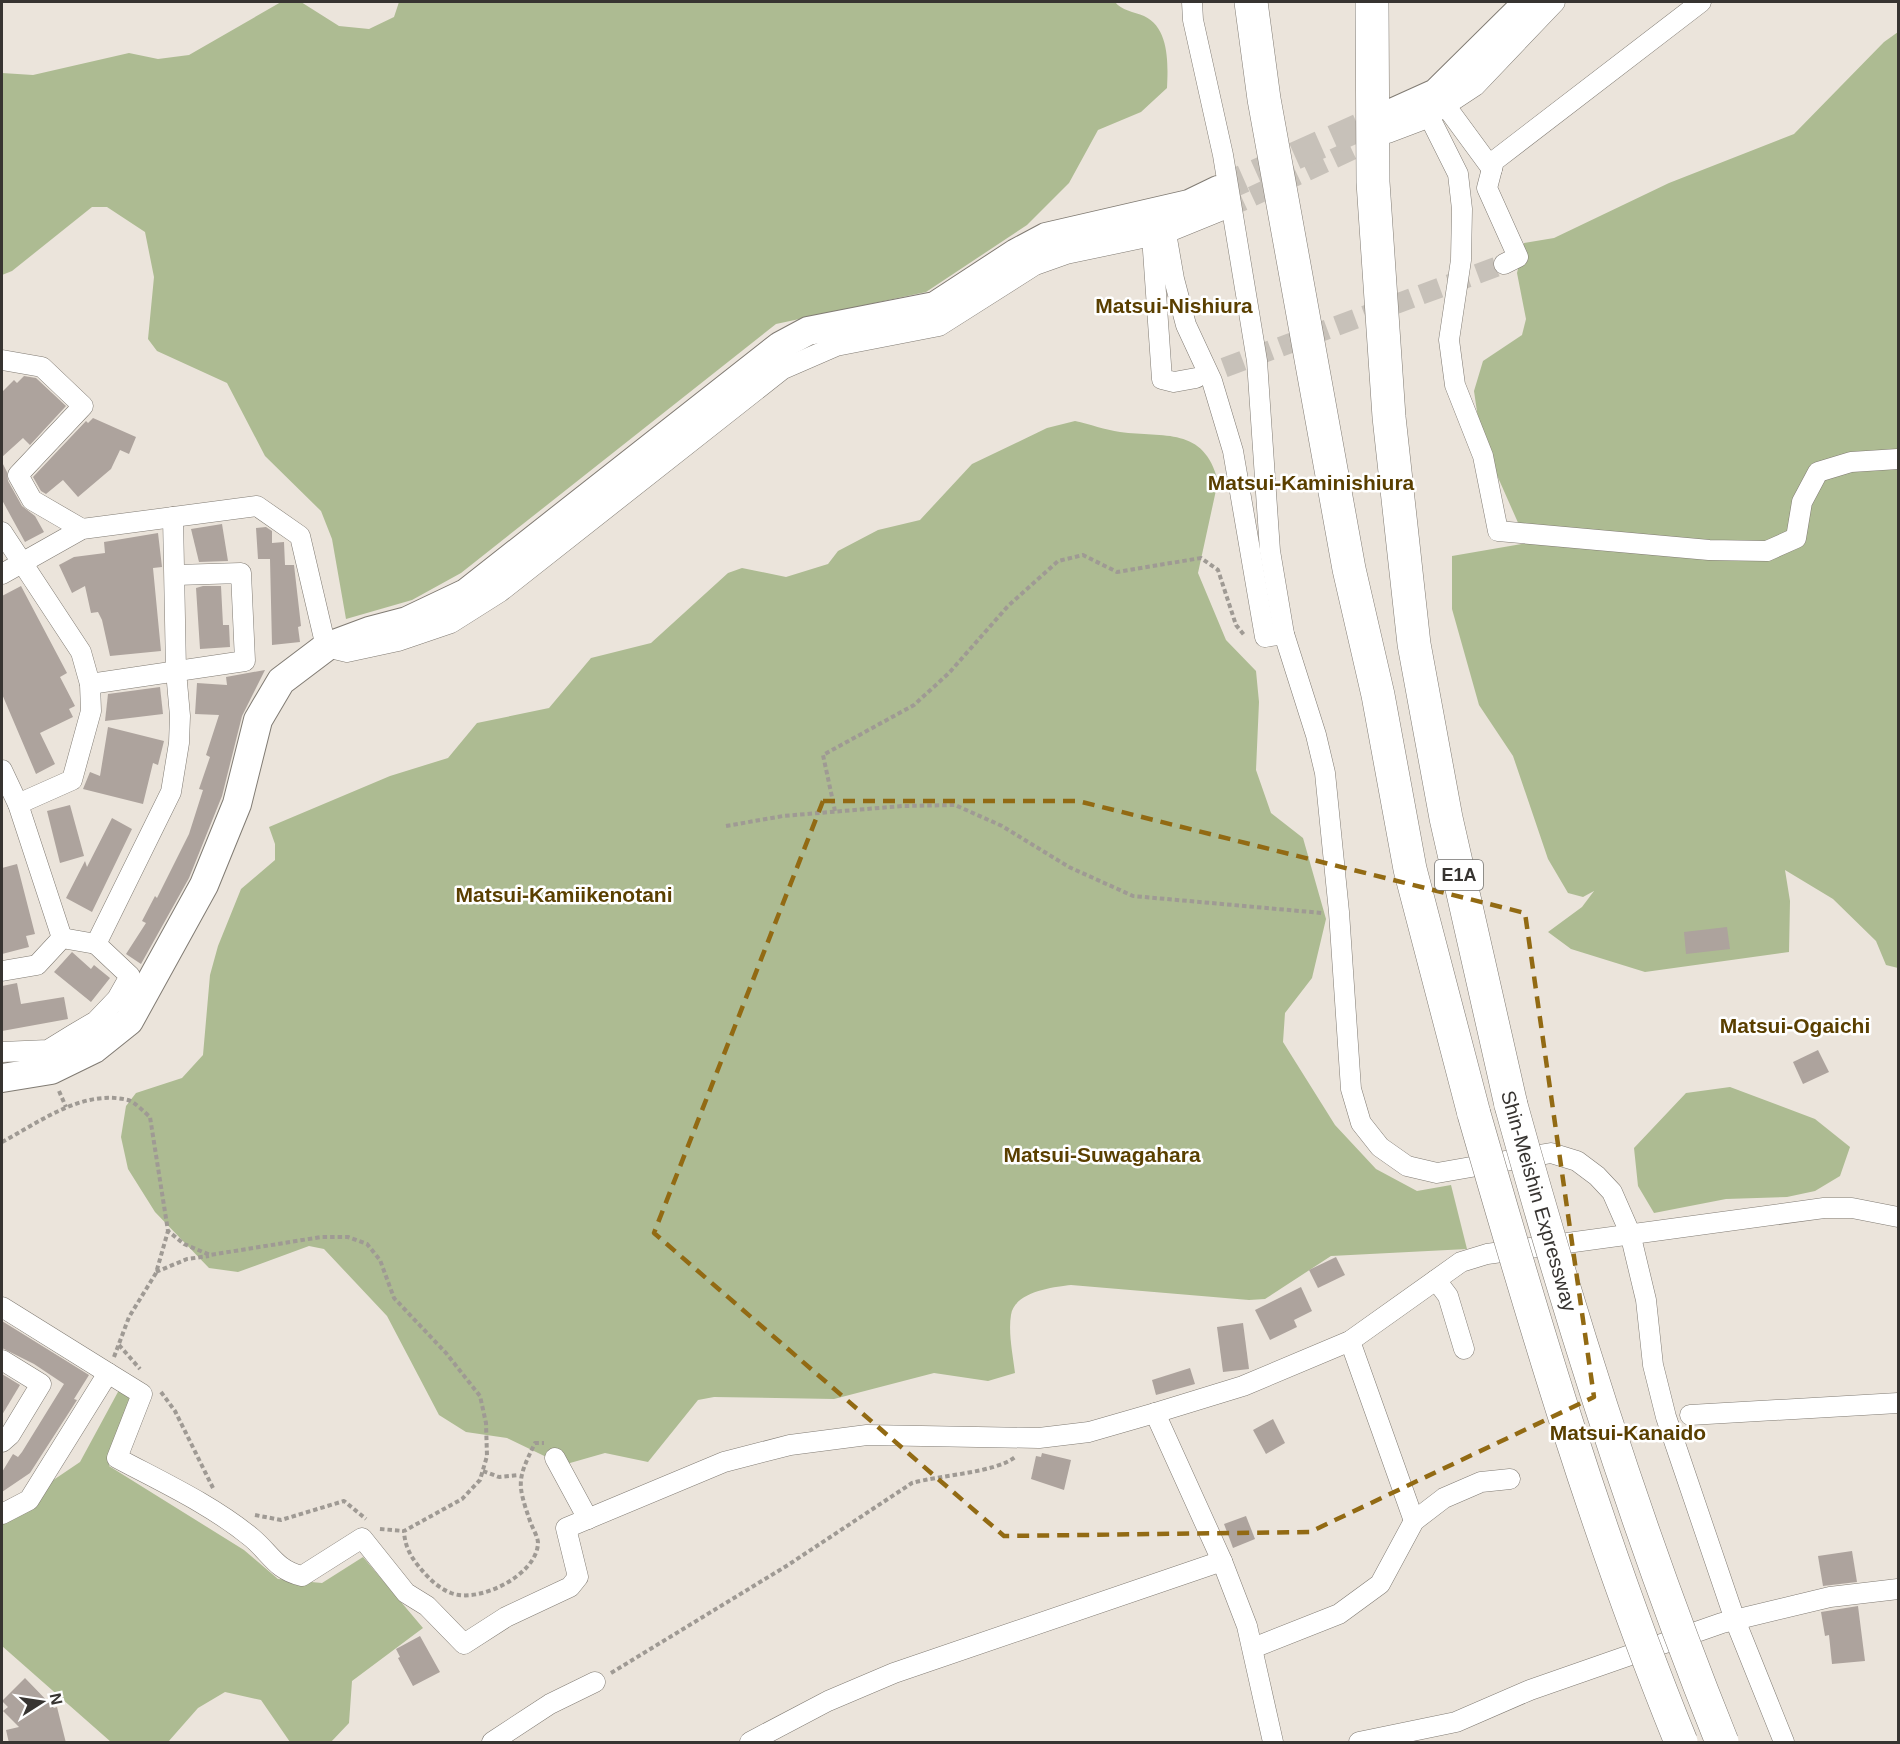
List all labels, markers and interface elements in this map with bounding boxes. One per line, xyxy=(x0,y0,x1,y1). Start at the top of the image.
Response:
district label: Matsui-Nishiura xyxy=(1095,294,1253,317)
district label: Matsui-Kaminishiura xyxy=(1208,471,1415,494)
road number: E1A xyxy=(1435,860,1483,890)
district label: Matsui-Kamiikenotani xyxy=(455,883,673,906)
district label: Matsui-Ogaichi xyxy=(1720,1014,1870,1037)
street label: Shin-Meishin Expressway xyxy=(1497,1088,1581,1314)
district label: Matsui-Suwagahara xyxy=(1003,1143,1201,1166)
district label: Matsui-Kanaido xyxy=(1550,1421,1706,1444)
north arrow xyxy=(12,1672,72,1732)
text: N xyxy=(47,1692,66,1706)

